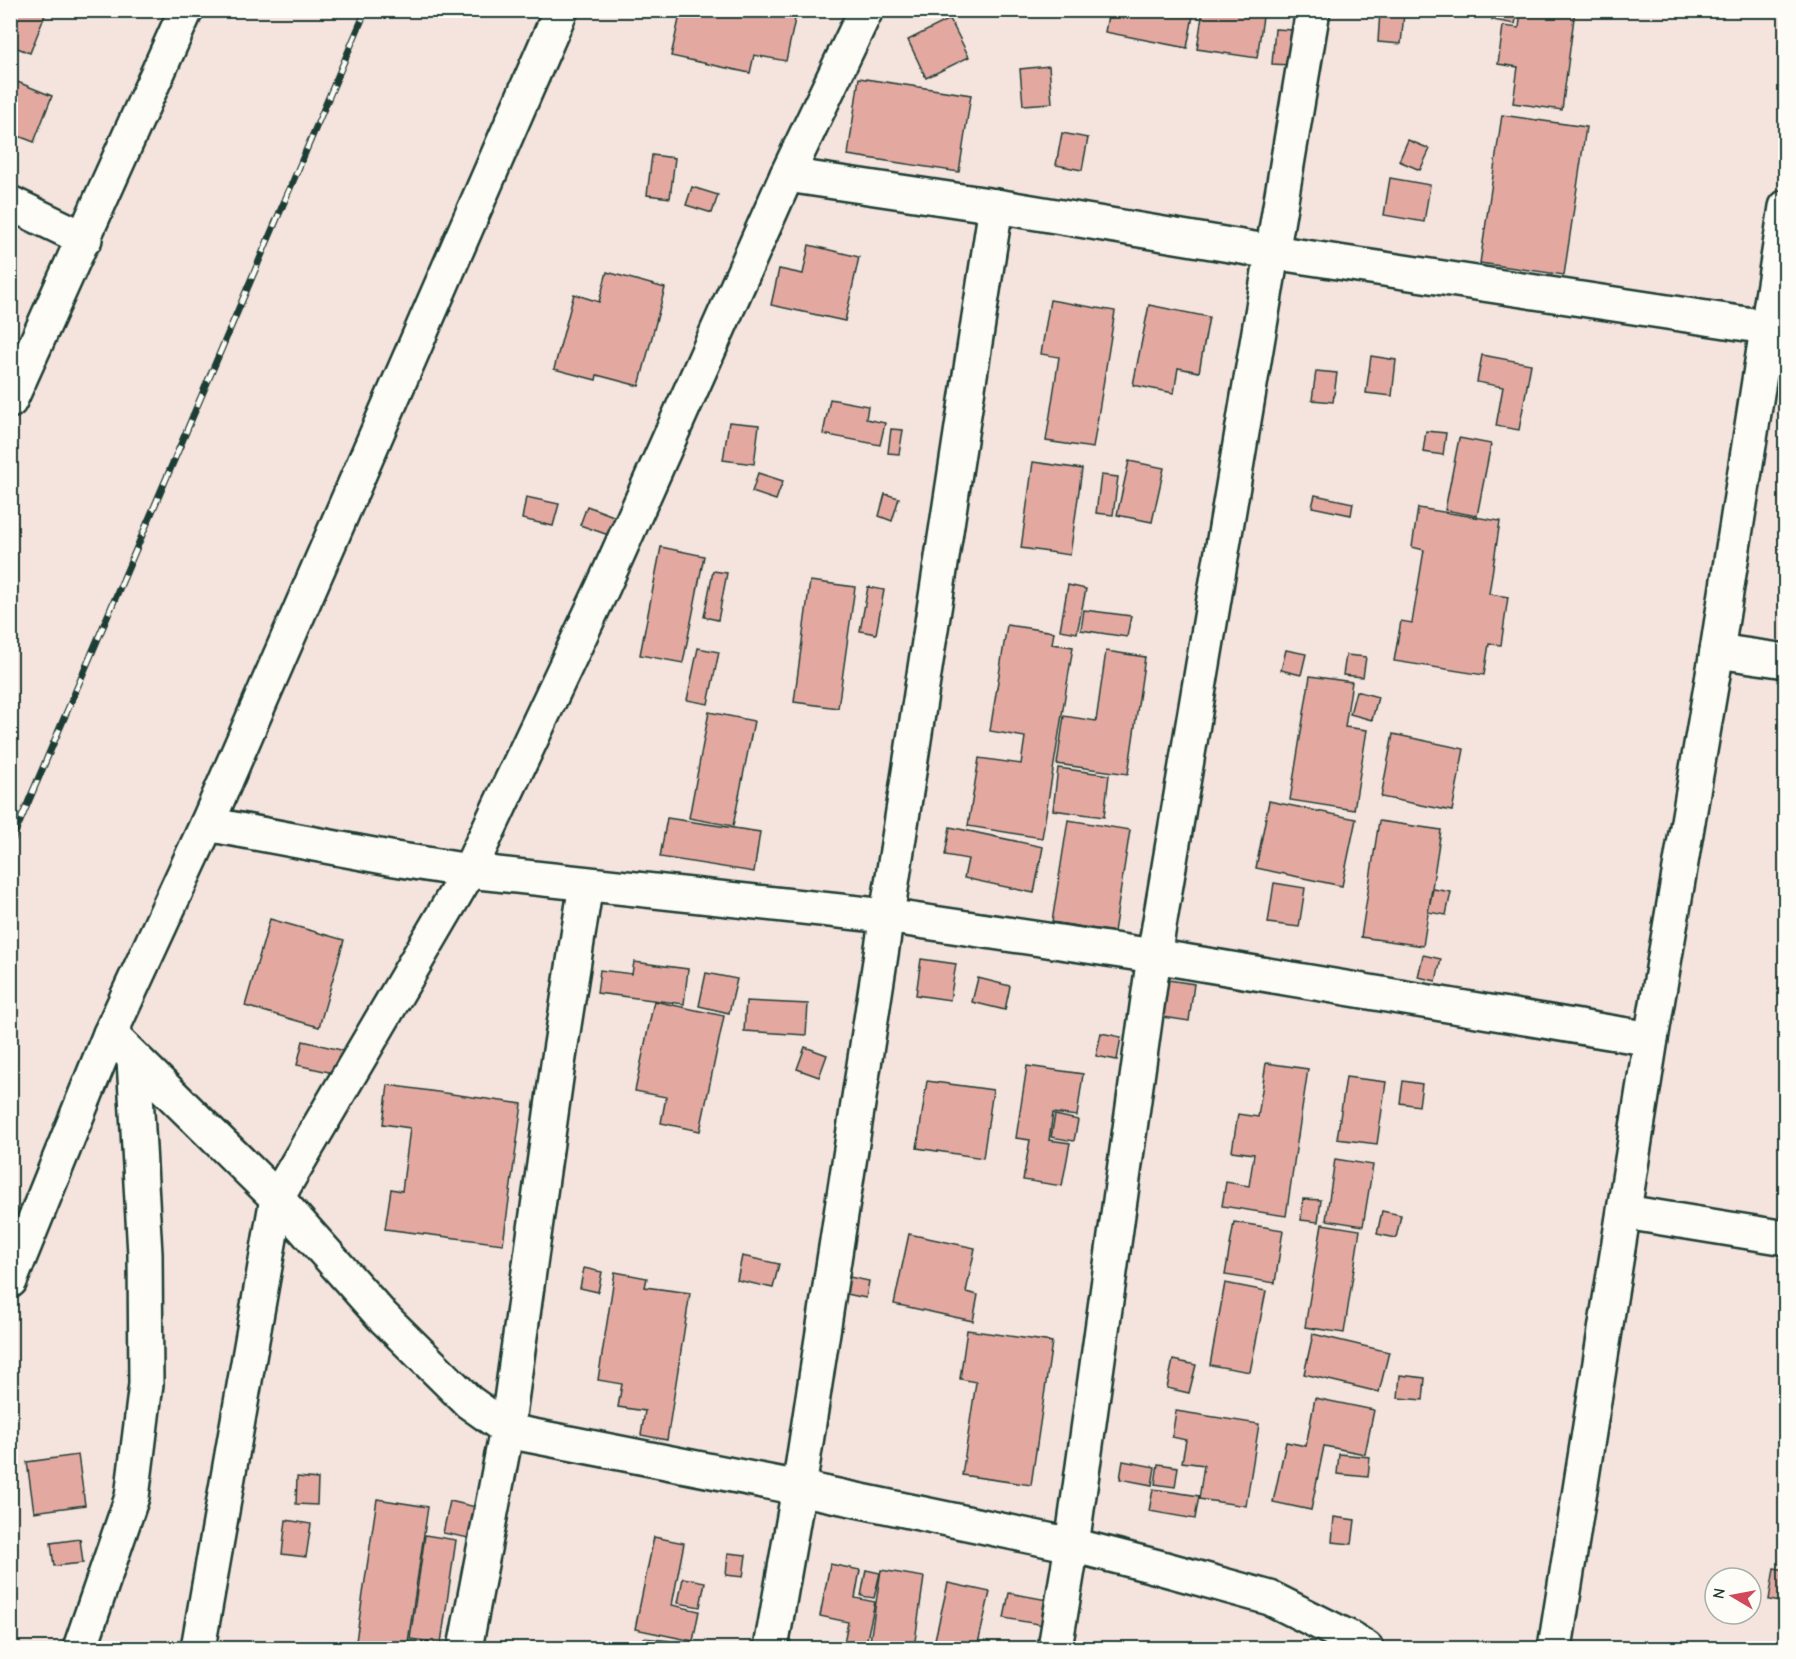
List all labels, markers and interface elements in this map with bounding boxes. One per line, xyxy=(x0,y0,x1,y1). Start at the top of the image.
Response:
north arrow xyxy=(1703,1566,1763,1626)
text: N xyxy=(1709,1587,1729,1600)

